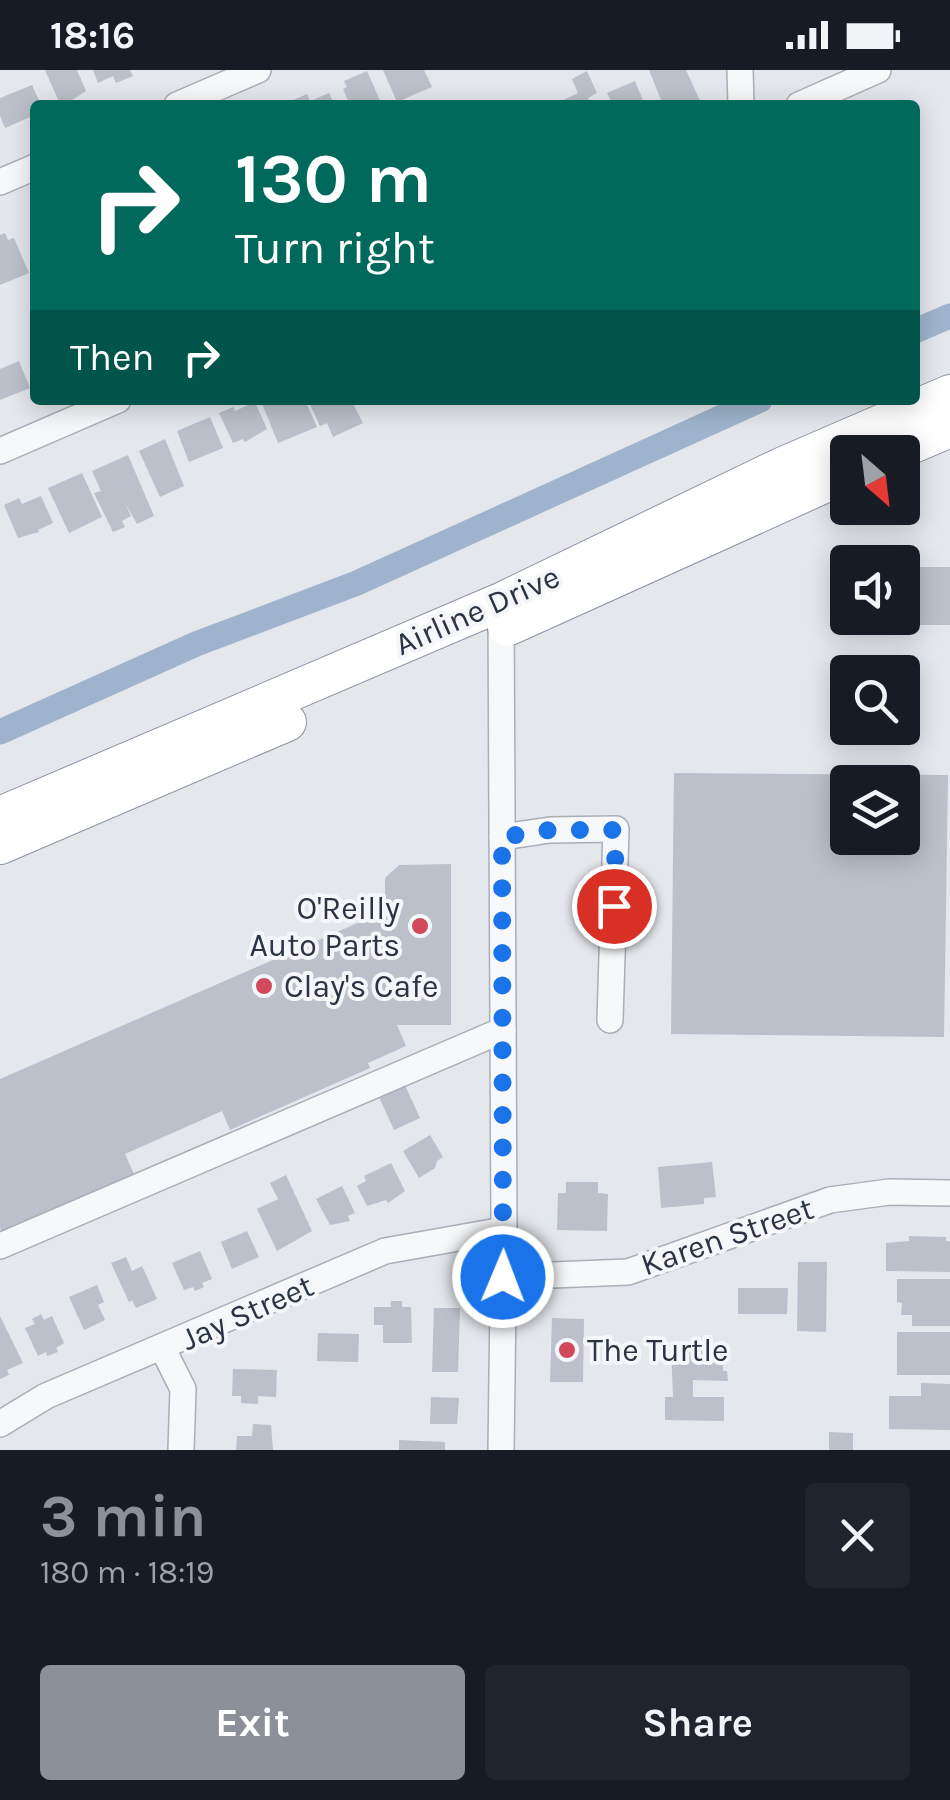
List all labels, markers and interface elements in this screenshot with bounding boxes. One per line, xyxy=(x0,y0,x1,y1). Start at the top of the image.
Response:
text: 18:16 xyxy=(50,13,135,58)
text: 130 m xyxy=(235,138,432,220)
icon: right xyxy=(70,140,200,270)
text: Turn right xyxy=(235,222,435,274)
icon: right xyxy=(174,330,229,385)
text: Then xyxy=(70,335,154,380)
north arrow xyxy=(830,435,920,525)
map controls xyxy=(830,435,920,855)
button: sound xyxy=(830,545,920,635)
street label: Airline Drive xyxy=(389,558,565,663)
button: search xyxy=(830,655,920,745)
button: layers xyxy=(830,765,920,855)
pin xyxy=(572,864,657,949)
icon: arrive xyxy=(587,879,642,934)
place label: O'Reilly Auto Parts xyxy=(249,890,400,964)
marker: O'Reilly Auto Parts xyxy=(409,915,431,937)
place label: Clay's Cafe xyxy=(284,968,438,1005)
marker: Clay's Cafe xyxy=(253,975,275,997)
street label: Karen Street xyxy=(636,1190,818,1283)
position arrow xyxy=(451,1225,555,1329)
street label: Jay Street xyxy=(175,1267,319,1358)
place label: The Turtle xyxy=(587,1332,729,1369)
marker: The Turtle xyxy=(556,1339,578,1361)
text: 3 min xyxy=(40,1481,207,1551)
button: close xyxy=(805,1483,910,1588)
text: 180 m · 18:19 xyxy=(40,1554,214,1591)
button: Exit xyxy=(40,1665,465,1780)
button: Share xyxy=(485,1665,910,1780)

